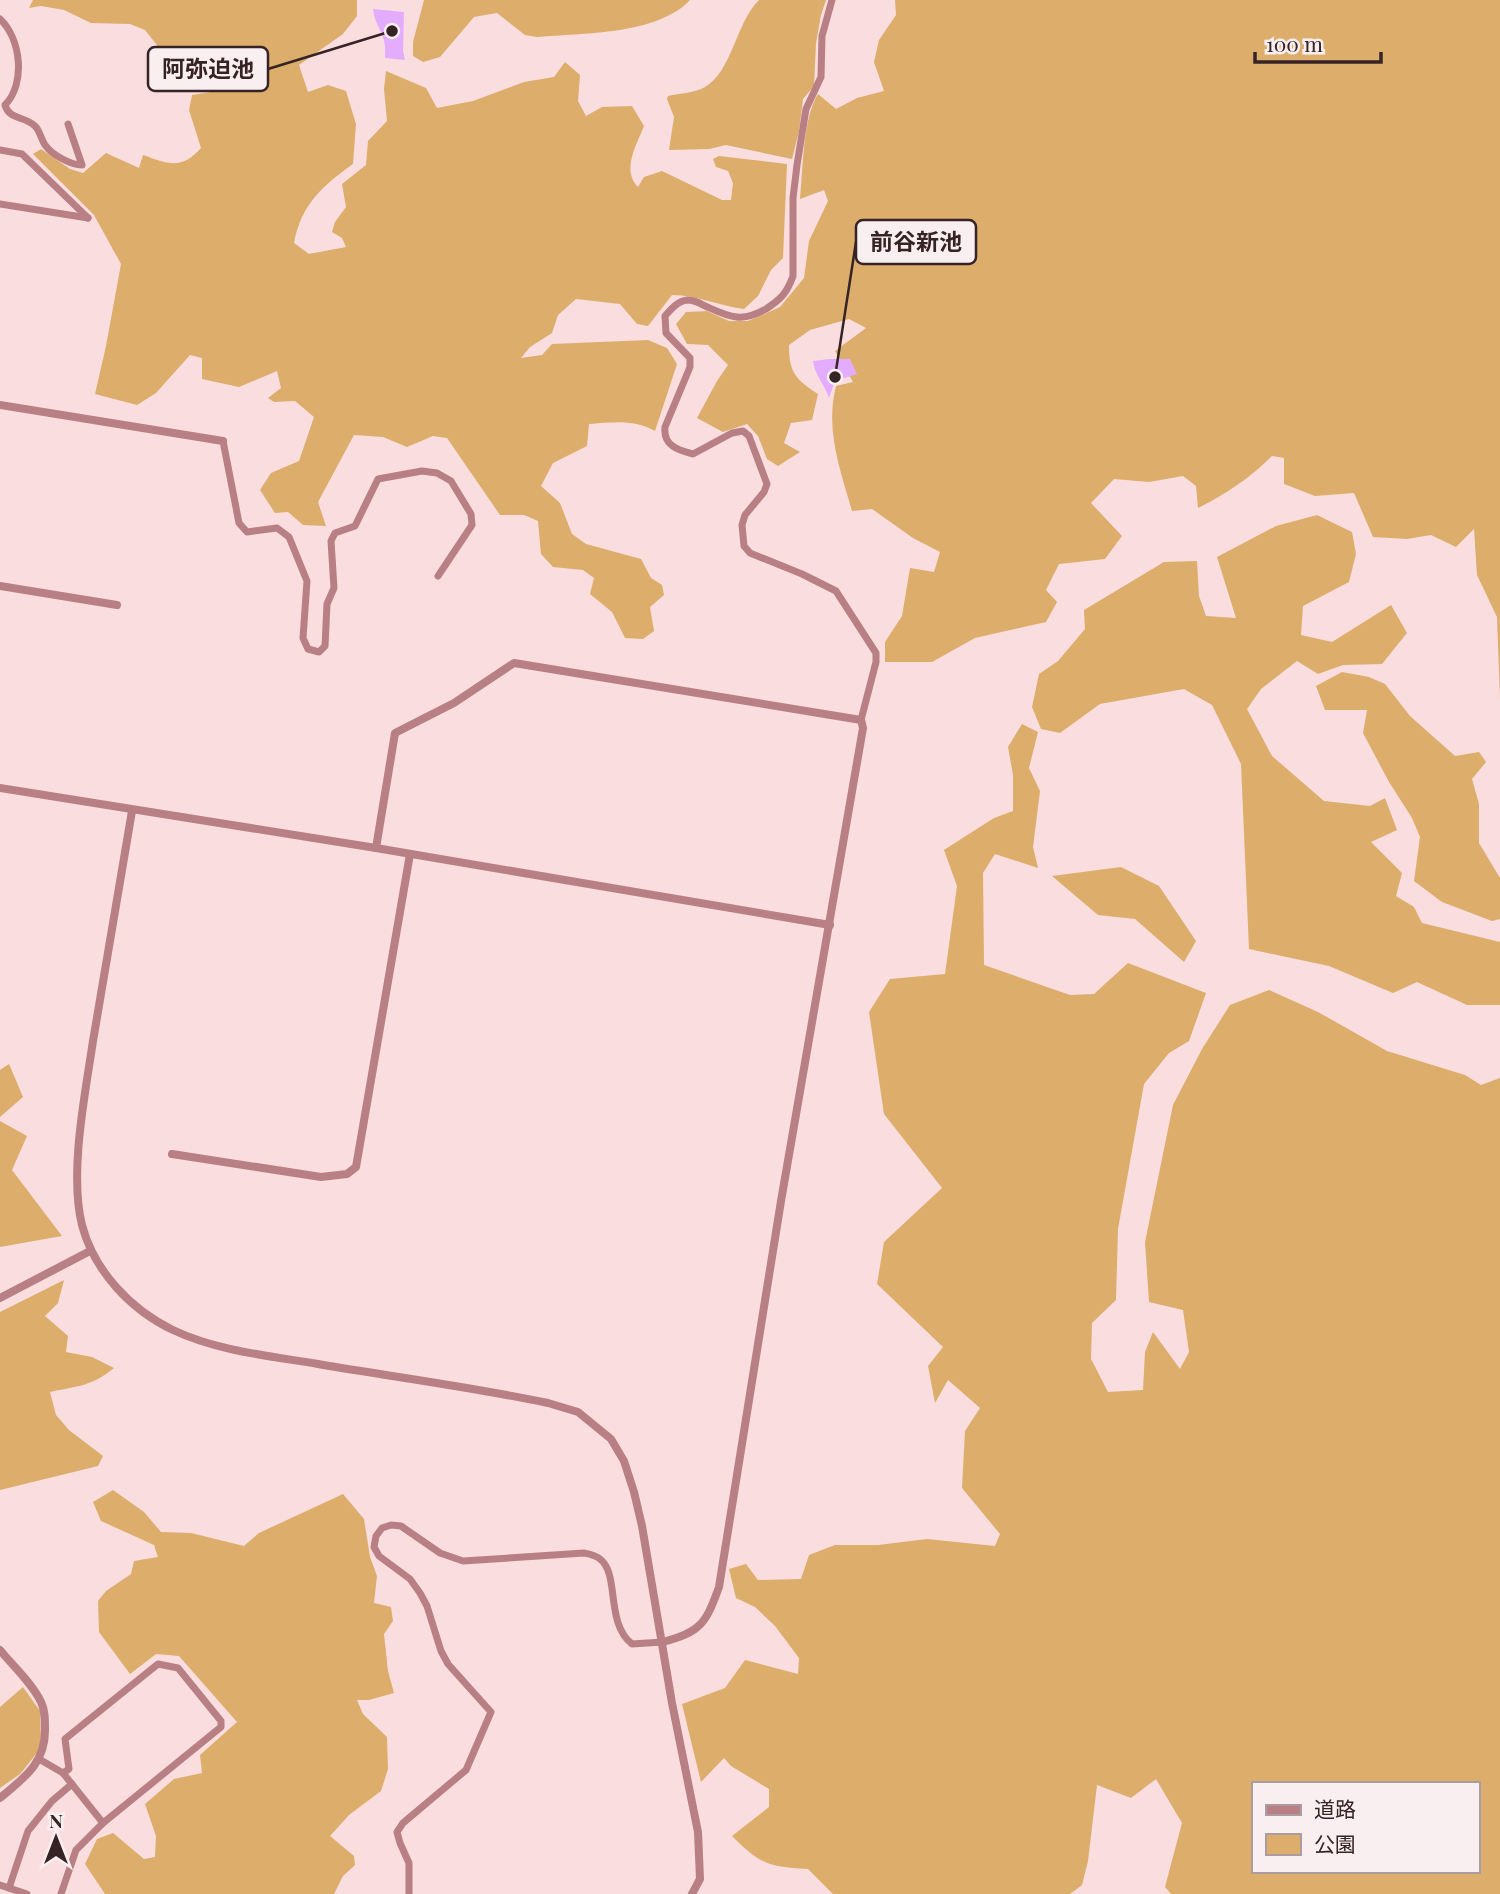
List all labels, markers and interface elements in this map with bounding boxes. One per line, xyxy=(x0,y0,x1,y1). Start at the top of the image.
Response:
scale bar xyxy=(1255,21,1381,65)
text: 100 m xyxy=(1266,29,1323,57)
callout: 阿弥迫池 xyxy=(148,47,268,91)
text: 阿弥迫池 xyxy=(162,52,254,83)
callout: 前谷新池 xyxy=(856,220,976,264)
text: 前谷新池 xyxy=(870,225,962,256)
legend xyxy=(1252,1782,1479,1873)
text: 道路 xyxy=(1314,1794,1356,1822)
north arrow xyxy=(21,1803,91,1873)
text: N xyxy=(49,1807,63,1833)
text: 公園 xyxy=(1314,1829,1356,1857)

